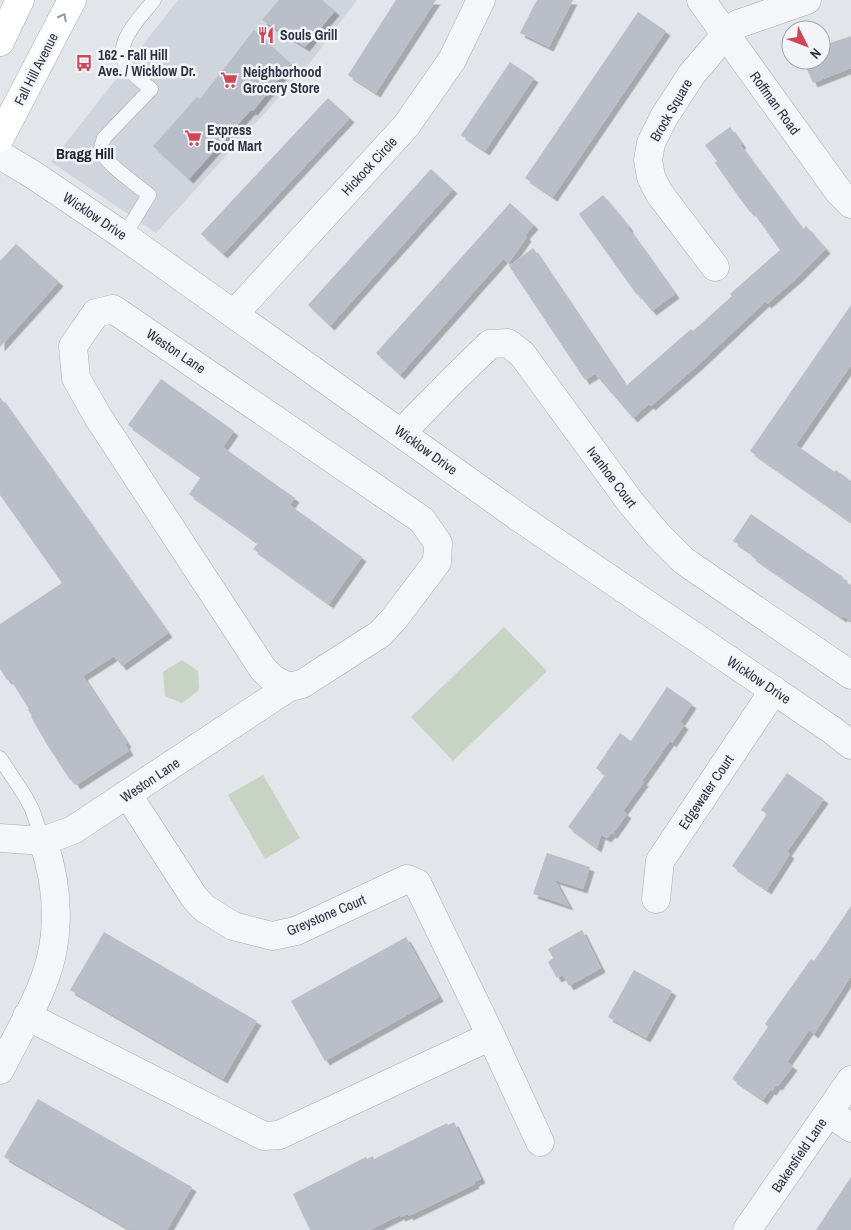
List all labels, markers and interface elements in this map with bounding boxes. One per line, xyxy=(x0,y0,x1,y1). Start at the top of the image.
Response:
one-way arrow xyxy=(57,13,67,22)
north arrow xyxy=(781,20,831,70)
restaurant icon: Souls Grill xyxy=(256,25,276,45)
place label: Souls Grill xyxy=(280,26,337,44)
street label: Fall Hill Avenue xyxy=(10,30,62,108)
text: N xyxy=(806,45,825,63)
place label: 162 - Fall Hill Ave. / Wicklow Dr. xyxy=(98,46,196,80)
bus stop icon: 162 - Fall Hill Ave. / Wicklow Dr. xyxy=(74,53,94,73)
place label: Neighborhood Grocery Store xyxy=(243,63,321,97)
street label: Roffman Road xyxy=(746,68,804,138)
supermarket icon: Neighborhood Grocery Store xyxy=(219,70,239,90)
street label: Brock Square xyxy=(646,75,696,145)
place label: Express Food Mart xyxy=(207,121,262,155)
supermarket icon: Express Food Mart xyxy=(183,128,203,148)
street label: Hickock Circle xyxy=(337,133,401,199)
district label: Bragg Hill xyxy=(56,143,114,164)
street label: Wicklow Drive xyxy=(60,188,130,244)
street label: Weston Lane xyxy=(143,325,209,377)
street label: Wicklow Drive xyxy=(391,421,461,479)
street label: Ivanhoe Court xyxy=(583,443,641,511)
street label: Wicklow Drive xyxy=(724,652,794,708)
street label: Edgewater Court xyxy=(674,751,738,833)
street label: Weston Lane xyxy=(117,754,183,806)
street label: Greystone Court xyxy=(284,890,368,940)
street label: Bakersfield Lane xyxy=(767,1114,831,1196)

